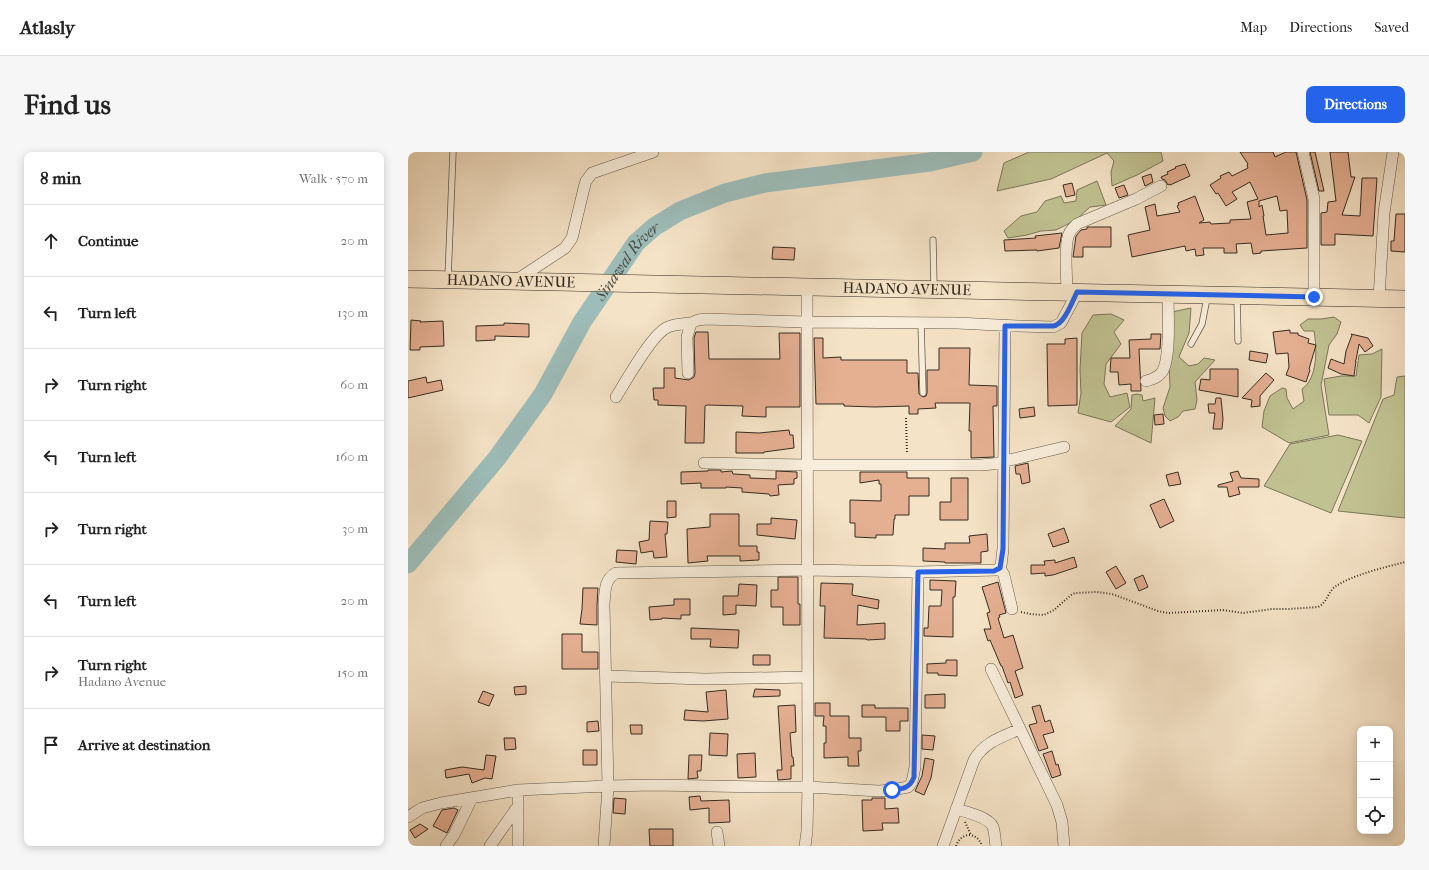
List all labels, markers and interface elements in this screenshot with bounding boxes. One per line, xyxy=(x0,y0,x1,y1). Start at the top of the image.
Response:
text: Atlasly xyxy=(20,17,75,39)
text: Map xyxy=(1240,19,1267,36)
text: Directions xyxy=(1289,19,1352,36)
text: Saved xyxy=(1374,19,1409,36)
button: Directions xyxy=(1306,86,1405,123)
text: Find us xyxy=(24,88,111,121)
text: 8 min xyxy=(40,168,81,188)
text: Walk · 570 m xyxy=(299,171,368,186)
water label: Sinawal River xyxy=(590,216,664,305)
icon: ahead xyxy=(40,230,62,252)
text: Continue xyxy=(78,232,138,250)
text: 20 m xyxy=(341,233,368,248)
street label: HADANO AVENUE xyxy=(446,271,576,291)
street label: HADANO AVENUE xyxy=(842,279,971,299)
route end xyxy=(1305,288,1323,306)
icon: left xyxy=(40,302,62,324)
text: Turn left xyxy=(78,304,136,322)
text: 130 m xyxy=(337,305,368,320)
icon: right xyxy=(40,374,62,396)
text: Turn right xyxy=(78,376,147,394)
text: 60 m xyxy=(340,377,368,392)
icon: left xyxy=(40,446,62,468)
text: Turn left xyxy=(78,448,136,466)
text: 160 m xyxy=(336,449,368,464)
icon: right xyxy=(40,518,62,540)
text: Turn right xyxy=(78,520,147,538)
text: 30 m xyxy=(342,521,368,536)
icon: left xyxy=(40,590,62,612)
text: Turn left xyxy=(78,592,136,610)
text: 20 m xyxy=(341,593,368,608)
text: Turn right xyxy=(78,656,147,674)
icon: right xyxy=(40,662,62,684)
text: 150 m xyxy=(337,665,368,680)
text: Hadano Avenue xyxy=(78,674,166,689)
map controls xyxy=(1357,726,1393,834)
button: + xyxy=(1357,726,1393,762)
icon: arrive xyxy=(40,734,62,756)
text: Arrive at destination xyxy=(78,736,210,754)
button: − xyxy=(1357,762,1393,798)
route start xyxy=(883,781,901,799)
button: locate xyxy=(1357,798,1393,834)

